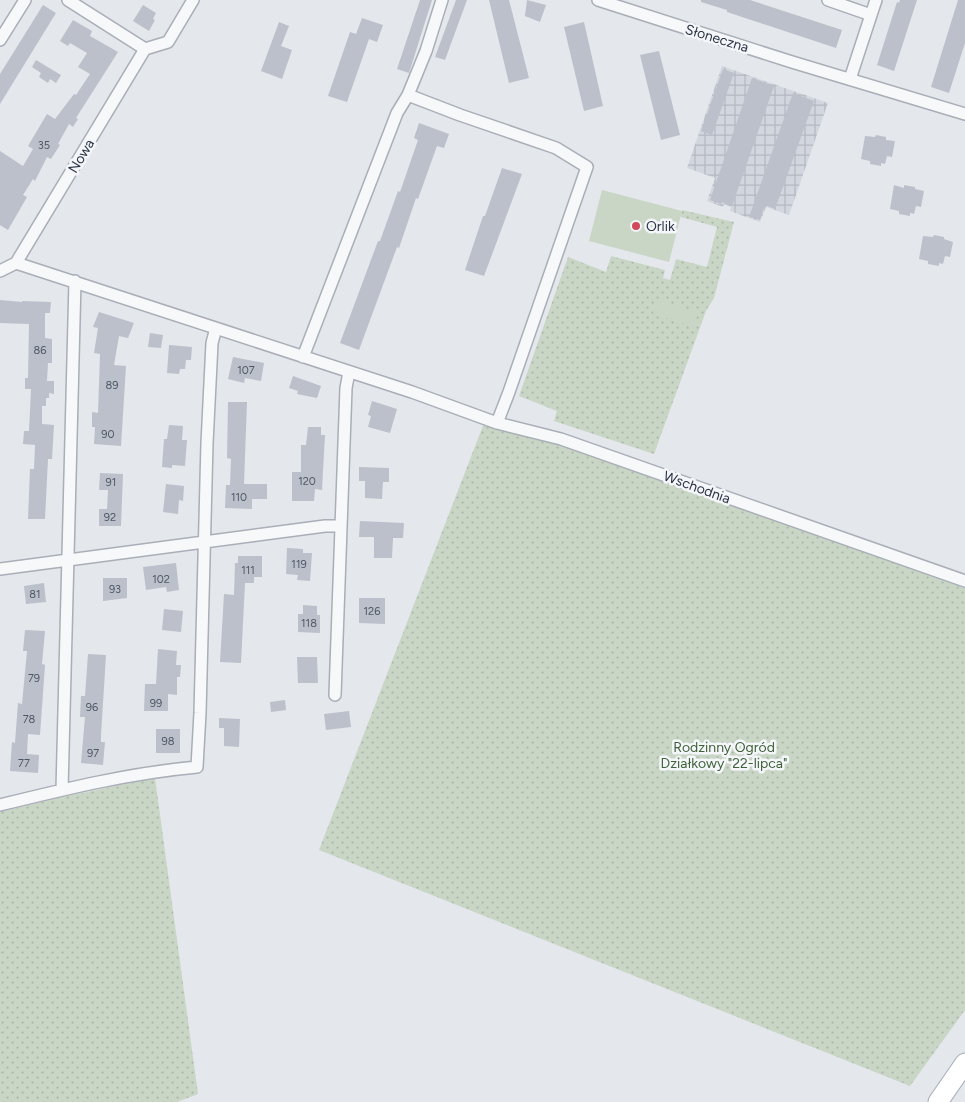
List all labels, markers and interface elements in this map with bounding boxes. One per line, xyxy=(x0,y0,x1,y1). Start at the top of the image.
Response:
street label: Słoneczna xyxy=(683,21,751,56)
street label: Nowa xyxy=(65,136,98,176)
house number: 35 xyxy=(38,139,50,152)
place label: Orlik xyxy=(646,218,675,235)
marker: Orlik xyxy=(630,220,642,232)
house number: 86 xyxy=(34,344,46,357)
house number: 107 xyxy=(237,364,255,377)
house number: 89 xyxy=(106,379,118,392)
house number: 90 xyxy=(101,428,115,441)
street label: Wschodnia xyxy=(661,468,733,507)
house number: 120 xyxy=(298,475,316,488)
house number: 91 xyxy=(106,476,116,489)
house number: 110 xyxy=(231,491,247,504)
house number: 92 xyxy=(104,511,116,524)
house number: 119 xyxy=(291,558,307,571)
house number: 111 xyxy=(241,564,255,577)
house number: 102 xyxy=(152,573,170,586)
house number: 93 xyxy=(109,583,121,596)
house number: 81 xyxy=(29,588,41,601)
house number: 126 xyxy=(364,605,380,618)
house number: 118 xyxy=(301,617,317,630)
house number: 79 xyxy=(28,672,40,685)
house number: 99 xyxy=(150,697,162,710)
house number: 96 xyxy=(86,701,98,714)
house number: 78 xyxy=(23,713,36,726)
house number: 98 xyxy=(162,735,175,748)
park label: Rodzinny Ogród Działkowy "22-lipca" xyxy=(661,739,787,772)
house number: 97 xyxy=(87,747,99,760)
house number: 77 xyxy=(18,757,30,770)

